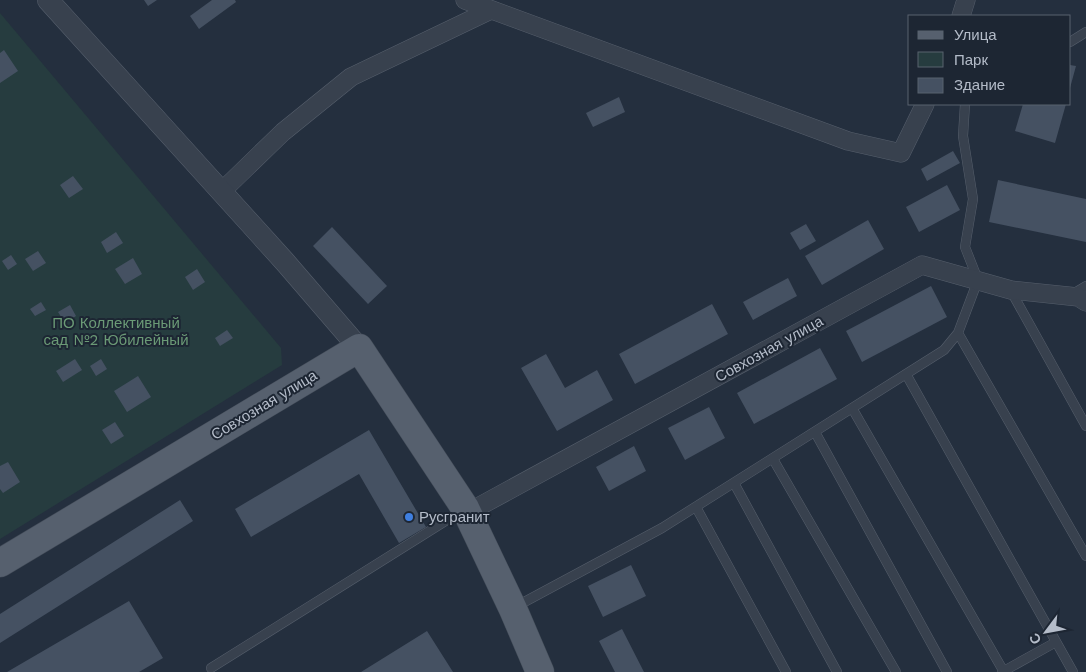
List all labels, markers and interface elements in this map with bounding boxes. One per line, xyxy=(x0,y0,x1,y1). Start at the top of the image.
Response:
legend xyxy=(908,15,1071,105)
text: Улица xyxy=(954,26,997,44)
text: Парк xyxy=(954,51,988,69)
text: Здание xyxy=(954,76,1005,94)
street label: Совхозная улица xyxy=(712,312,827,386)
park label: ПО Коллективный сад №2 Юбилейный xyxy=(43,314,189,349)
street label: Совхозная улица xyxy=(208,366,321,444)
place label: Русгранит xyxy=(419,508,490,526)
marker: Русгранит xyxy=(403,511,415,523)
north arrow xyxy=(1021,607,1071,657)
text: С xyxy=(1026,630,1044,647)

